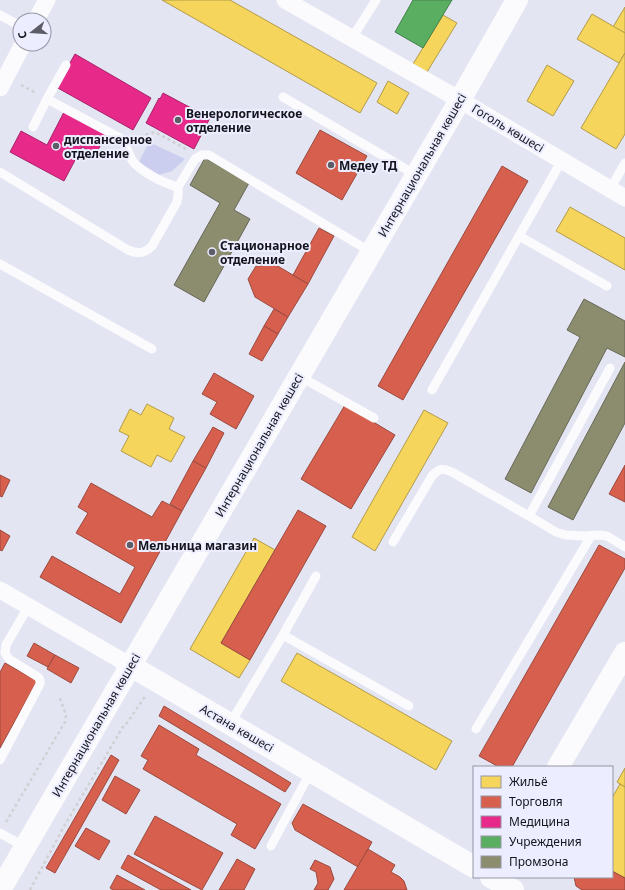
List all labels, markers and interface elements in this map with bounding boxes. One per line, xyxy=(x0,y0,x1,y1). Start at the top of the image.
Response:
north arrow xyxy=(12,12,52,52)
text: С xyxy=(14,29,30,41)
street label: Интернациональная көшесі xyxy=(374,90,470,240)
street label: Гоголь көшесі xyxy=(469,100,547,156)
place label: Венерологическое отделение xyxy=(186,105,302,136)
marker: Венерологическое отделение xyxy=(173,115,183,125)
place label: диспансерное отделение xyxy=(64,131,152,162)
marker: диспансерное отделение xyxy=(51,141,61,151)
place label: Медеу ТД xyxy=(339,157,398,174)
marker: Медеу ТД xyxy=(326,160,336,170)
place label: Стационарное отделение xyxy=(220,237,309,268)
marker: Стационарное отделение xyxy=(207,247,217,257)
street label: Интернациональная көшесі xyxy=(211,370,307,520)
place label: Мельница магазин xyxy=(138,537,257,554)
marker: Мельница магазин xyxy=(125,540,135,550)
street label: Интернациональная көшесі xyxy=(48,650,144,800)
street label: Астана көшесі xyxy=(197,700,277,756)
legend xyxy=(473,766,613,878)
text: Жильё xyxy=(509,773,548,790)
text: Торговля xyxy=(509,793,563,810)
text: Медицина xyxy=(509,813,570,830)
text: Учреждения xyxy=(509,833,582,850)
text: Промзона xyxy=(509,853,568,870)

